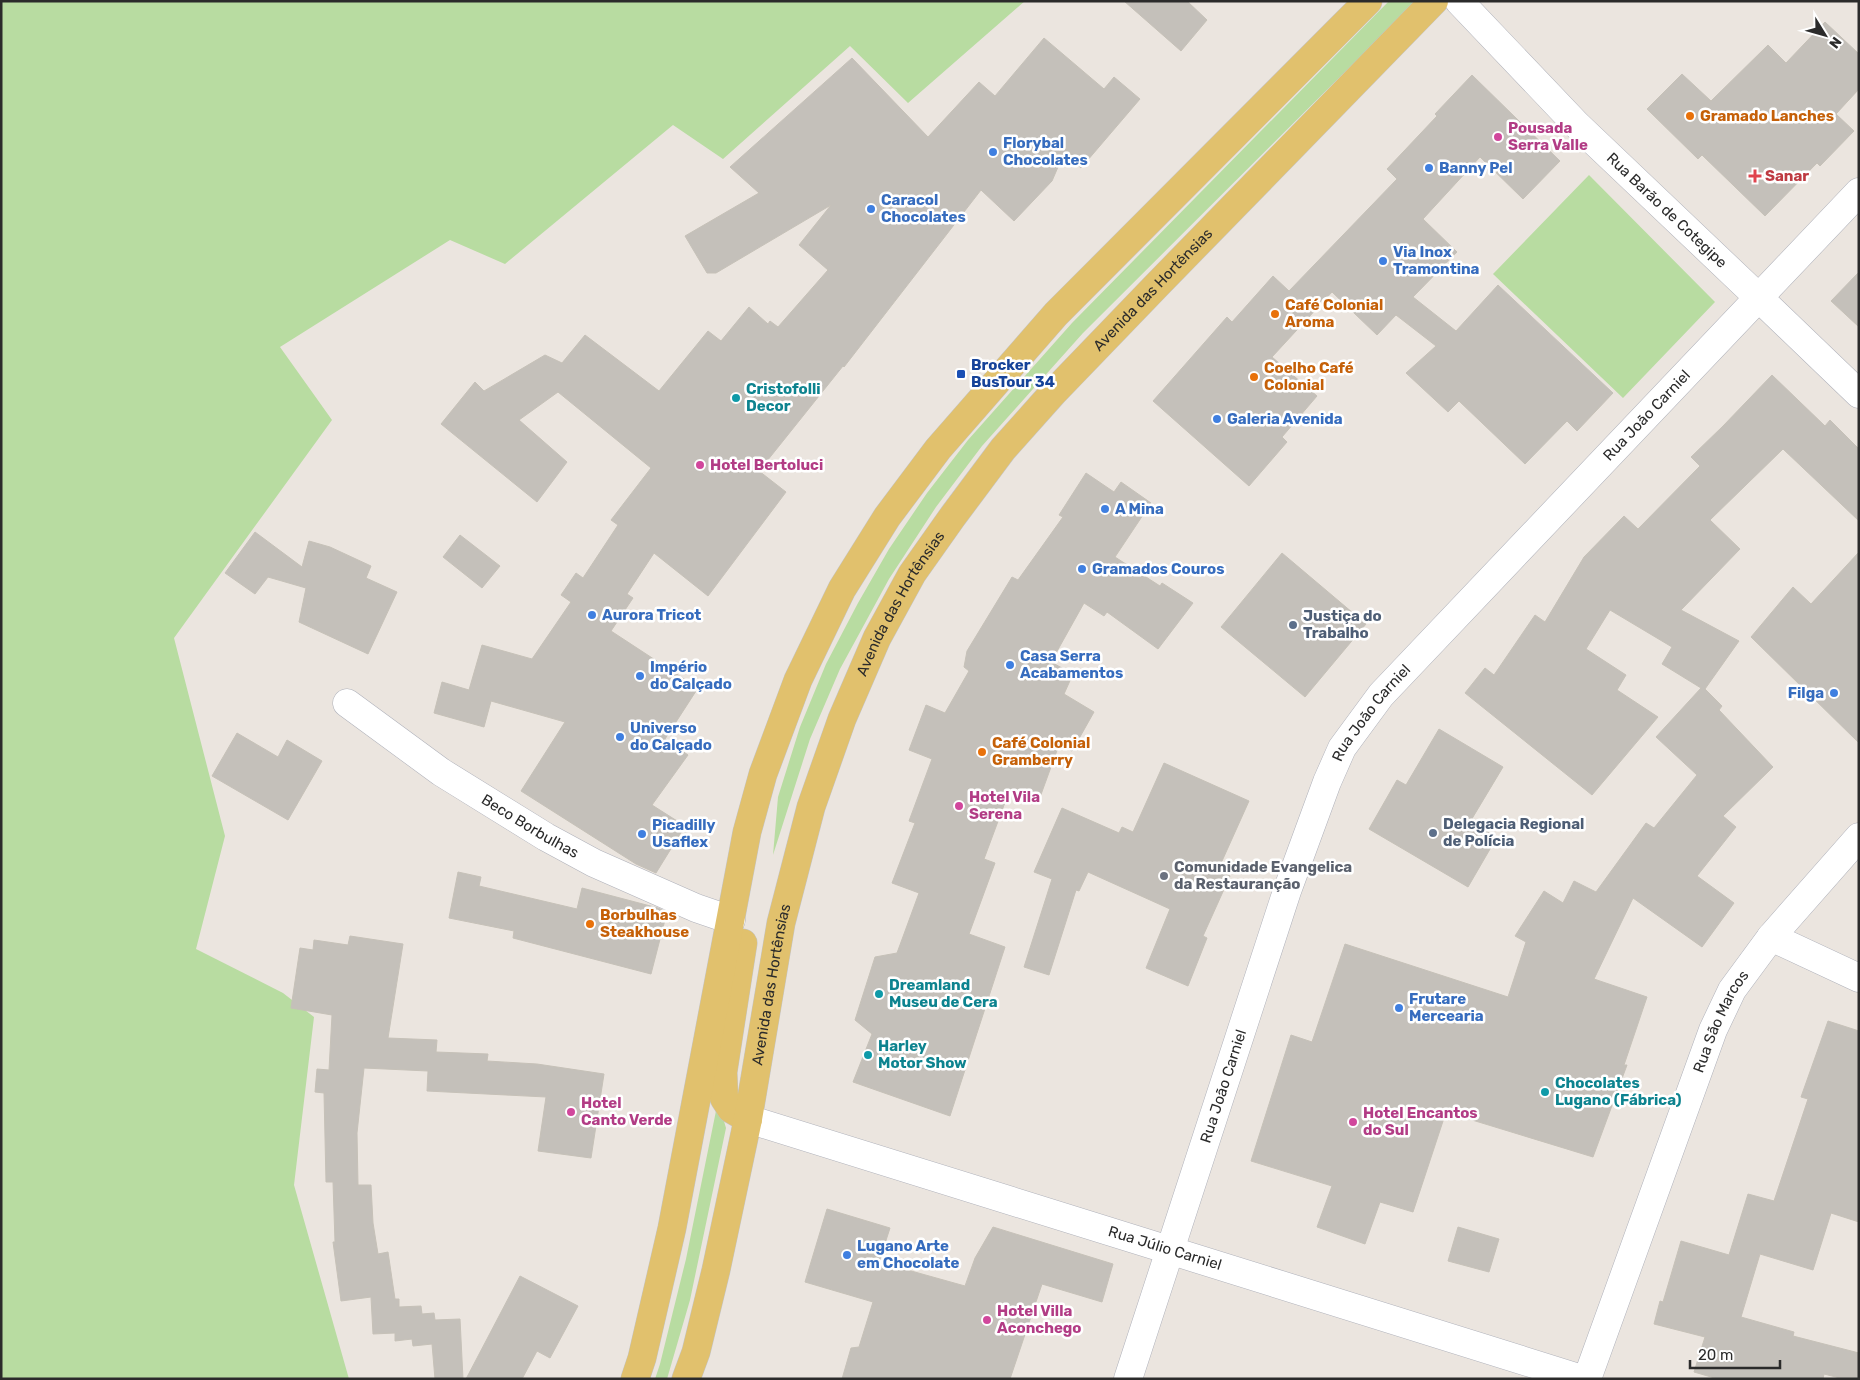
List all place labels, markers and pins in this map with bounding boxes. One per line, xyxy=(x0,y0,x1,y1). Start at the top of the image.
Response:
place label: Gramado Lanches xyxy=(1700,107,1834,125)
marker: Gramado Lanches xyxy=(1684,110,1696,122)
place label: Pousada Serra Valle xyxy=(1508,119,1588,154)
marker: Pousada Serra Valle xyxy=(1492,131,1504,143)
place label: Florybal Chocolates xyxy=(1003,134,1088,169)
marker: Florybal Chocolates xyxy=(987,146,999,158)
place label: Banny Pel xyxy=(1439,159,1512,177)
marker: Banny Pel xyxy=(1423,162,1435,174)
place label: Sanar xyxy=(1765,167,1809,185)
marker: Sanar xyxy=(1749,170,1761,182)
place label: Caracol Chocolates xyxy=(881,191,966,226)
marker: Caracol Chocolates xyxy=(865,203,877,215)
place label: Via Inox Tramontina xyxy=(1393,243,1480,278)
marker: Via Inox Tramontina xyxy=(1377,255,1389,267)
place label: Café Colonial Aroma xyxy=(1285,296,1383,331)
marker: Café Colonial Aroma xyxy=(1269,308,1281,320)
place label: Brocker BusTour 34 xyxy=(971,356,1055,391)
place label: Coelho Café Colonial xyxy=(1264,359,1354,394)
marker: Brocker BusTour 34 xyxy=(955,368,967,380)
marker: Coelho Café Colonial xyxy=(1248,371,1260,383)
place label: Cristofolli Decor xyxy=(746,380,821,415)
marker: Cristofolli Decor xyxy=(730,392,742,404)
place label: Galeria Avenida xyxy=(1227,410,1343,428)
marker: Galeria Avenida xyxy=(1211,413,1223,425)
place label: Hotel Bertoluci xyxy=(710,456,823,474)
marker: Hotel Bertoluci xyxy=(694,459,706,471)
place label: A Mina xyxy=(1115,500,1164,518)
marker: A Mina xyxy=(1099,503,1111,515)
place label: Gramados Couros xyxy=(1092,560,1225,578)
marker: Gramados Couros xyxy=(1076,563,1088,575)
place label: Aurora Tricot xyxy=(602,606,701,624)
place label: Justiça do Trabalho xyxy=(1303,607,1382,642)
marker: Aurora Tricot xyxy=(586,609,598,621)
marker: Justiça do Trabalho xyxy=(1287,619,1299,631)
place label: Casa Serra Acabamentos xyxy=(1020,647,1123,682)
place label: Império do Calçado xyxy=(650,658,732,693)
marker: Casa Serra Acabamentos xyxy=(1004,659,1016,671)
marker: Império do Calçado xyxy=(634,670,646,682)
place label: Filga xyxy=(1788,684,1824,702)
marker: Filga xyxy=(1828,687,1840,699)
place label: Universo do Calçado xyxy=(630,719,712,754)
marker: Universo do Calçado xyxy=(614,731,626,743)
place label: Café Colonial Gramberry xyxy=(992,734,1090,769)
marker: Café Colonial Gramberry xyxy=(976,746,988,758)
place label: Hotel Vila Serena xyxy=(969,788,1040,823)
marker: Hotel Vila Serena xyxy=(953,800,965,812)
place label: Delegacia Regional de Polícia xyxy=(1443,815,1584,850)
place label: Picadilly Usaflex xyxy=(652,816,715,851)
marker: Delegacia Regional de Polícia xyxy=(1427,827,1439,839)
marker: Picadilly Usaflex xyxy=(636,828,648,840)
place label: Comunidade Evangelica da Restauranção xyxy=(1174,858,1352,893)
marker: Comunidade Evangelica da Restauranção xyxy=(1158,870,1170,882)
place label: Borbulhas Steakhouse xyxy=(600,906,689,941)
marker: Borbulhas Steakhouse xyxy=(584,918,596,930)
place label: Dreamland Museu de Cera xyxy=(889,976,998,1011)
marker: Dreamland Museu de Cera xyxy=(873,988,885,1000)
place label: Frutare Mercearia xyxy=(1409,990,1484,1025)
marker: Frutare Mercearia xyxy=(1393,1002,1405,1014)
place label: Harley Motor Show xyxy=(878,1037,967,1072)
marker: Harley Motor Show xyxy=(862,1049,874,1061)
place label: Chocolates Lugano (Fábrica) xyxy=(1555,1074,1682,1109)
marker: Chocolates Lugano (Fábrica) xyxy=(1539,1086,1551,1098)
place label: Hotel Canto Verde xyxy=(581,1094,673,1129)
place label: Hotel Encantos do Sul xyxy=(1363,1104,1478,1139)
marker: Hotel Canto Verde xyxy=(565,1106,577,1118)
marker: Hotel Encantos do Sul xyxy=(1347,1116,1359,1128)
place label: Lugano Arte em Chocolate xyxy=(857,1237,959,1272)
marker: Lugano Arte em Chocolate xyxy=(841,1249,853,1261)
place label: Hotel Villa Aconchego xyxy=(997,1302,1082,1337)
marker: Hotel Villa Aconchego xyxy=(981,1314,993,1326)

